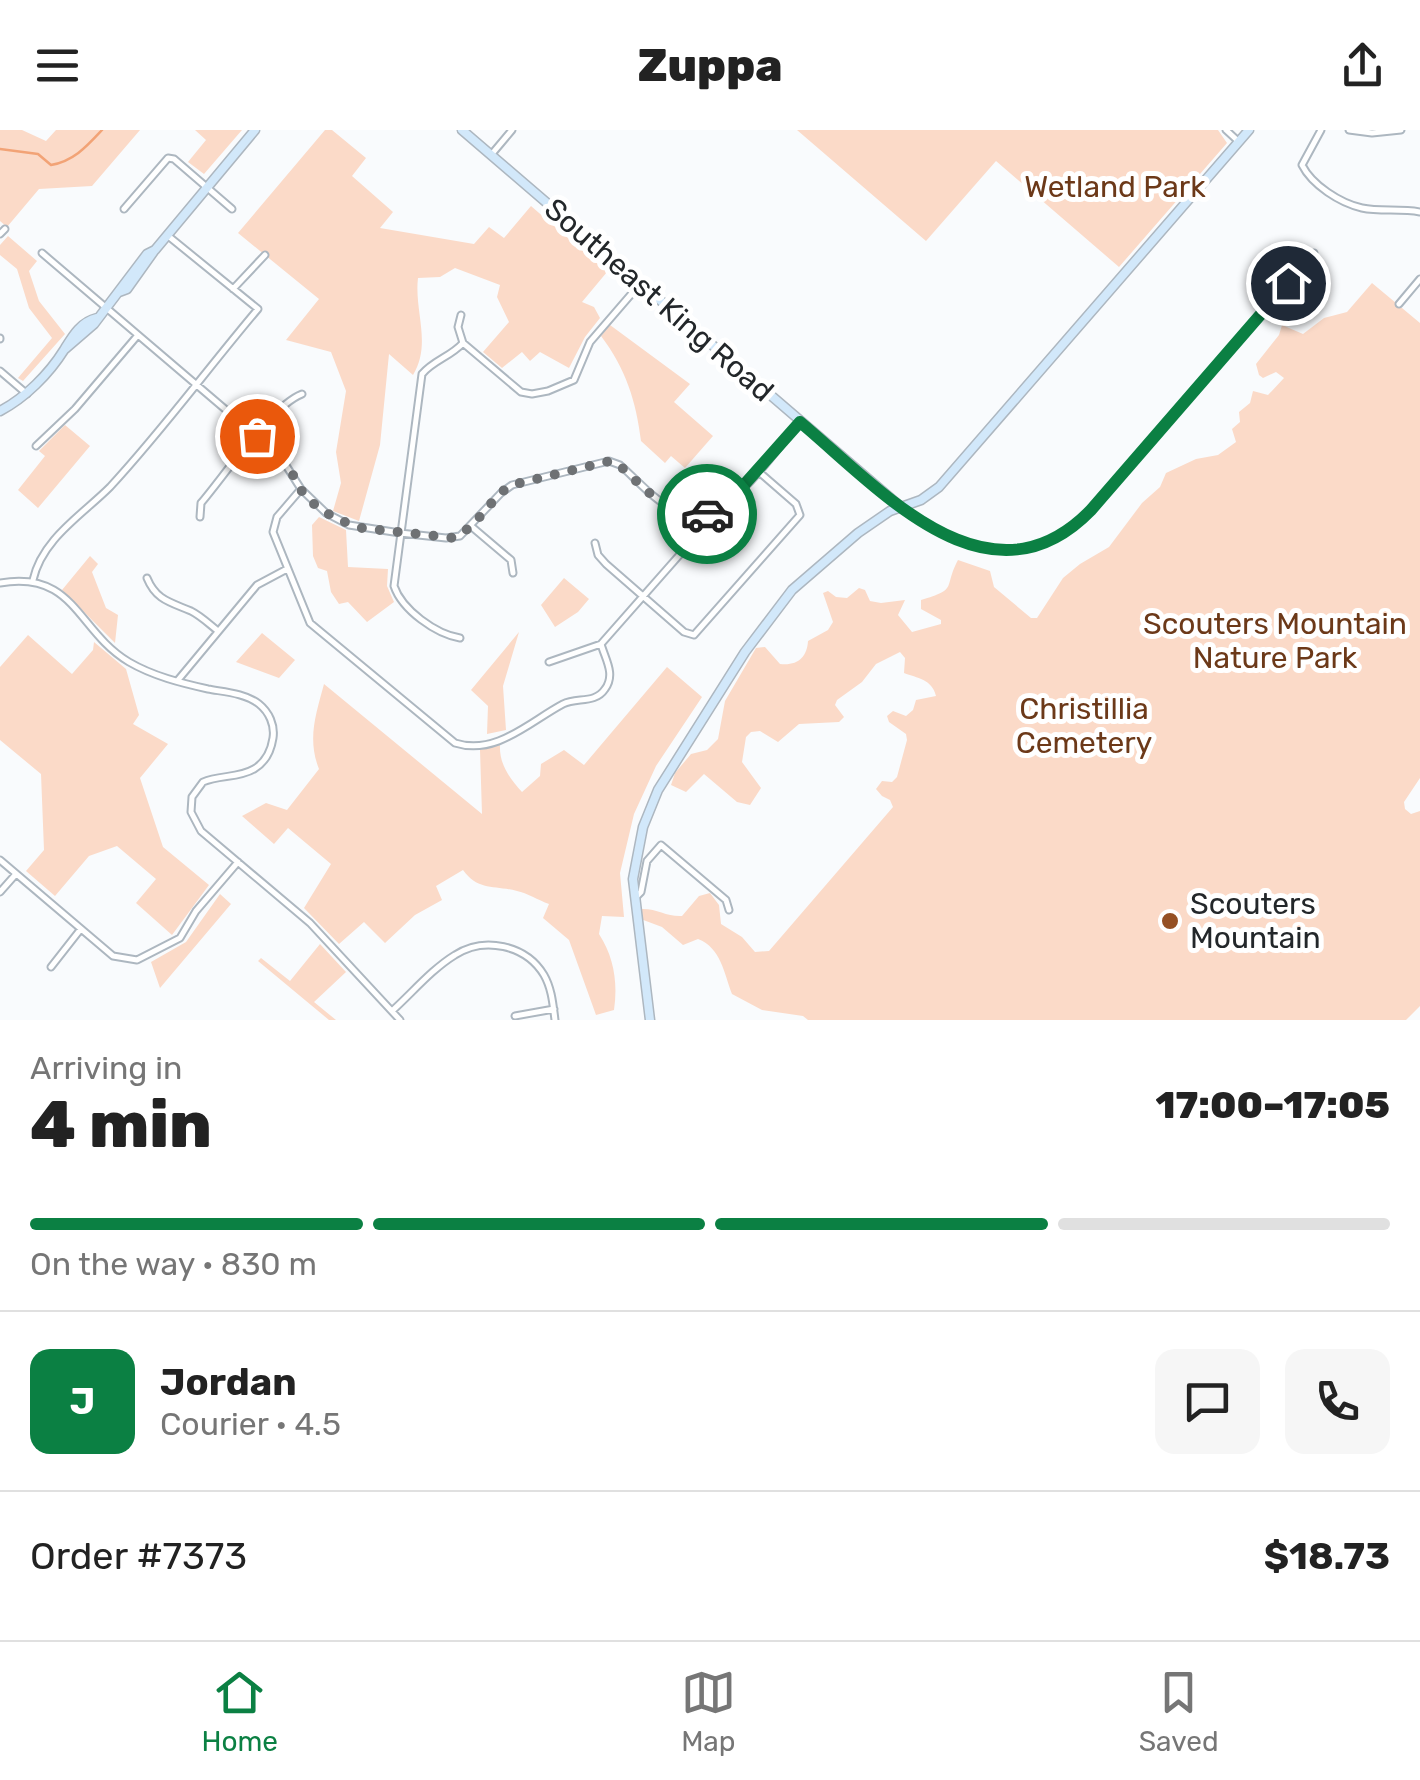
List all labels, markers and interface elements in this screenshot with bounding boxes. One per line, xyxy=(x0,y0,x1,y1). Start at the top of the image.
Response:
icon: menu xyxy=(30,38,85,93)
icon: share xyxy=(1335,38,1390,93)
text: Zuppa xyxy=(637,39,783,92)
park label: Wetland Park xyxy=(1024,169,1206,205)
street label: Southeast King Road xyxy=(537,191,781,409)
pin xyxy=(1246,241,1331,326)
icon: home xyxy=(1261,256,1316,311)
pin xyxy=(215,394,300,479)
icon: bag xyxy=(230,409,285,464)
courier xyxy=(657,464,757,564)
icon: car xyxy=(680,487,735,542)
park label: Scouters Mountain Nature Park xyxy=(1143,606,1407,676)
park label: Christillia Cemetery xyxy=(1016,691,1152,761)
place label: Scouters Mountain xyxy=(1190,886,1321,956)
marker: Scouters Mountain xyxy=(1159,910,1181,932)
text: Arriving in xyxy=(30,1049,182,1087)
text: 17:00–17:05 xyxy=(1155,1082,1390,1128)
text: 4 min xyxy=(30,1086,212,1163)
text: On the way · 830 m xyxy=(30,1245,317,1283)
button: chat xyxy=(1155,1349,1260,1454)
button: phone xyxy=(1285,1349,1390,1454)
text: Jordan xyxy=(160,1359,297,1405)
text: J xyxy=(70,1378,95,1424)
text: Courier · 4.5 xyxy=(160,1405,341,1443)
text: Order #7373 xyxy=(30,1533,247,1579)
text: $18.73 xyxy=(1264,1533,1390,1579)
tab: Home xyxy=(201,1665,278,1758)
tab: Map xyxy=(681,1665,736,1758)
tab: Saved xyxy=(1139,1665,1219,1758)

